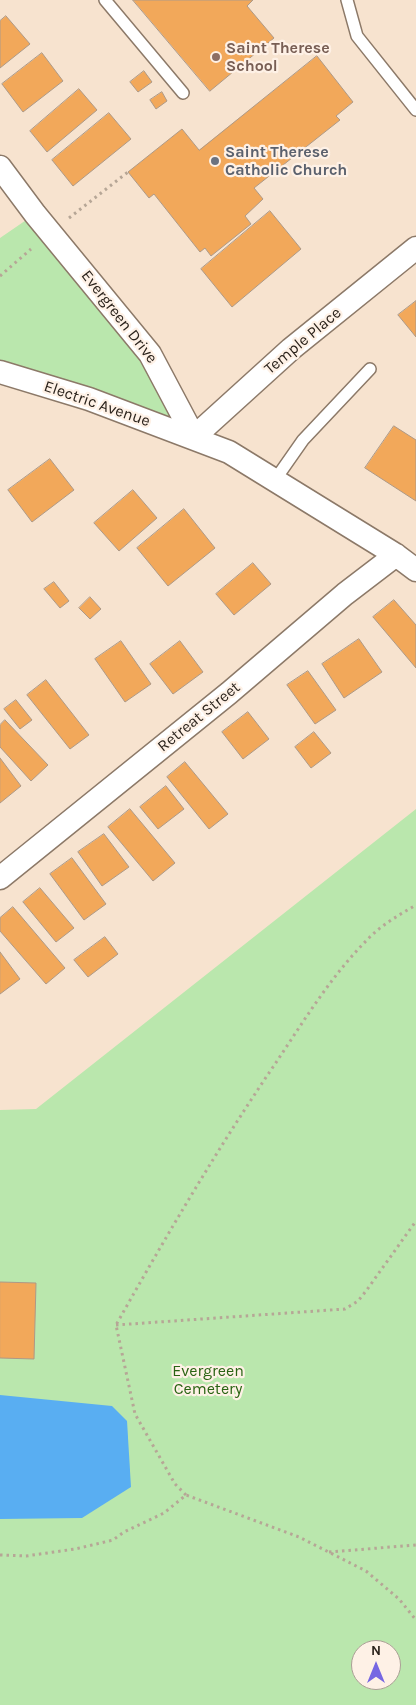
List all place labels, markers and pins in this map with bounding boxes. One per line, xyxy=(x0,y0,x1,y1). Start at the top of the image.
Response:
place label: Saint Therese School xyxy=(226,38,330,76)
marker: Saint Therese School xyxy=(210,51,222,63)
place label: Saint Therese Catholic Church xyxy=(225,142,347,180)
marker: Saint Therese Catholic Church xyxy=(209,155,221,167)

